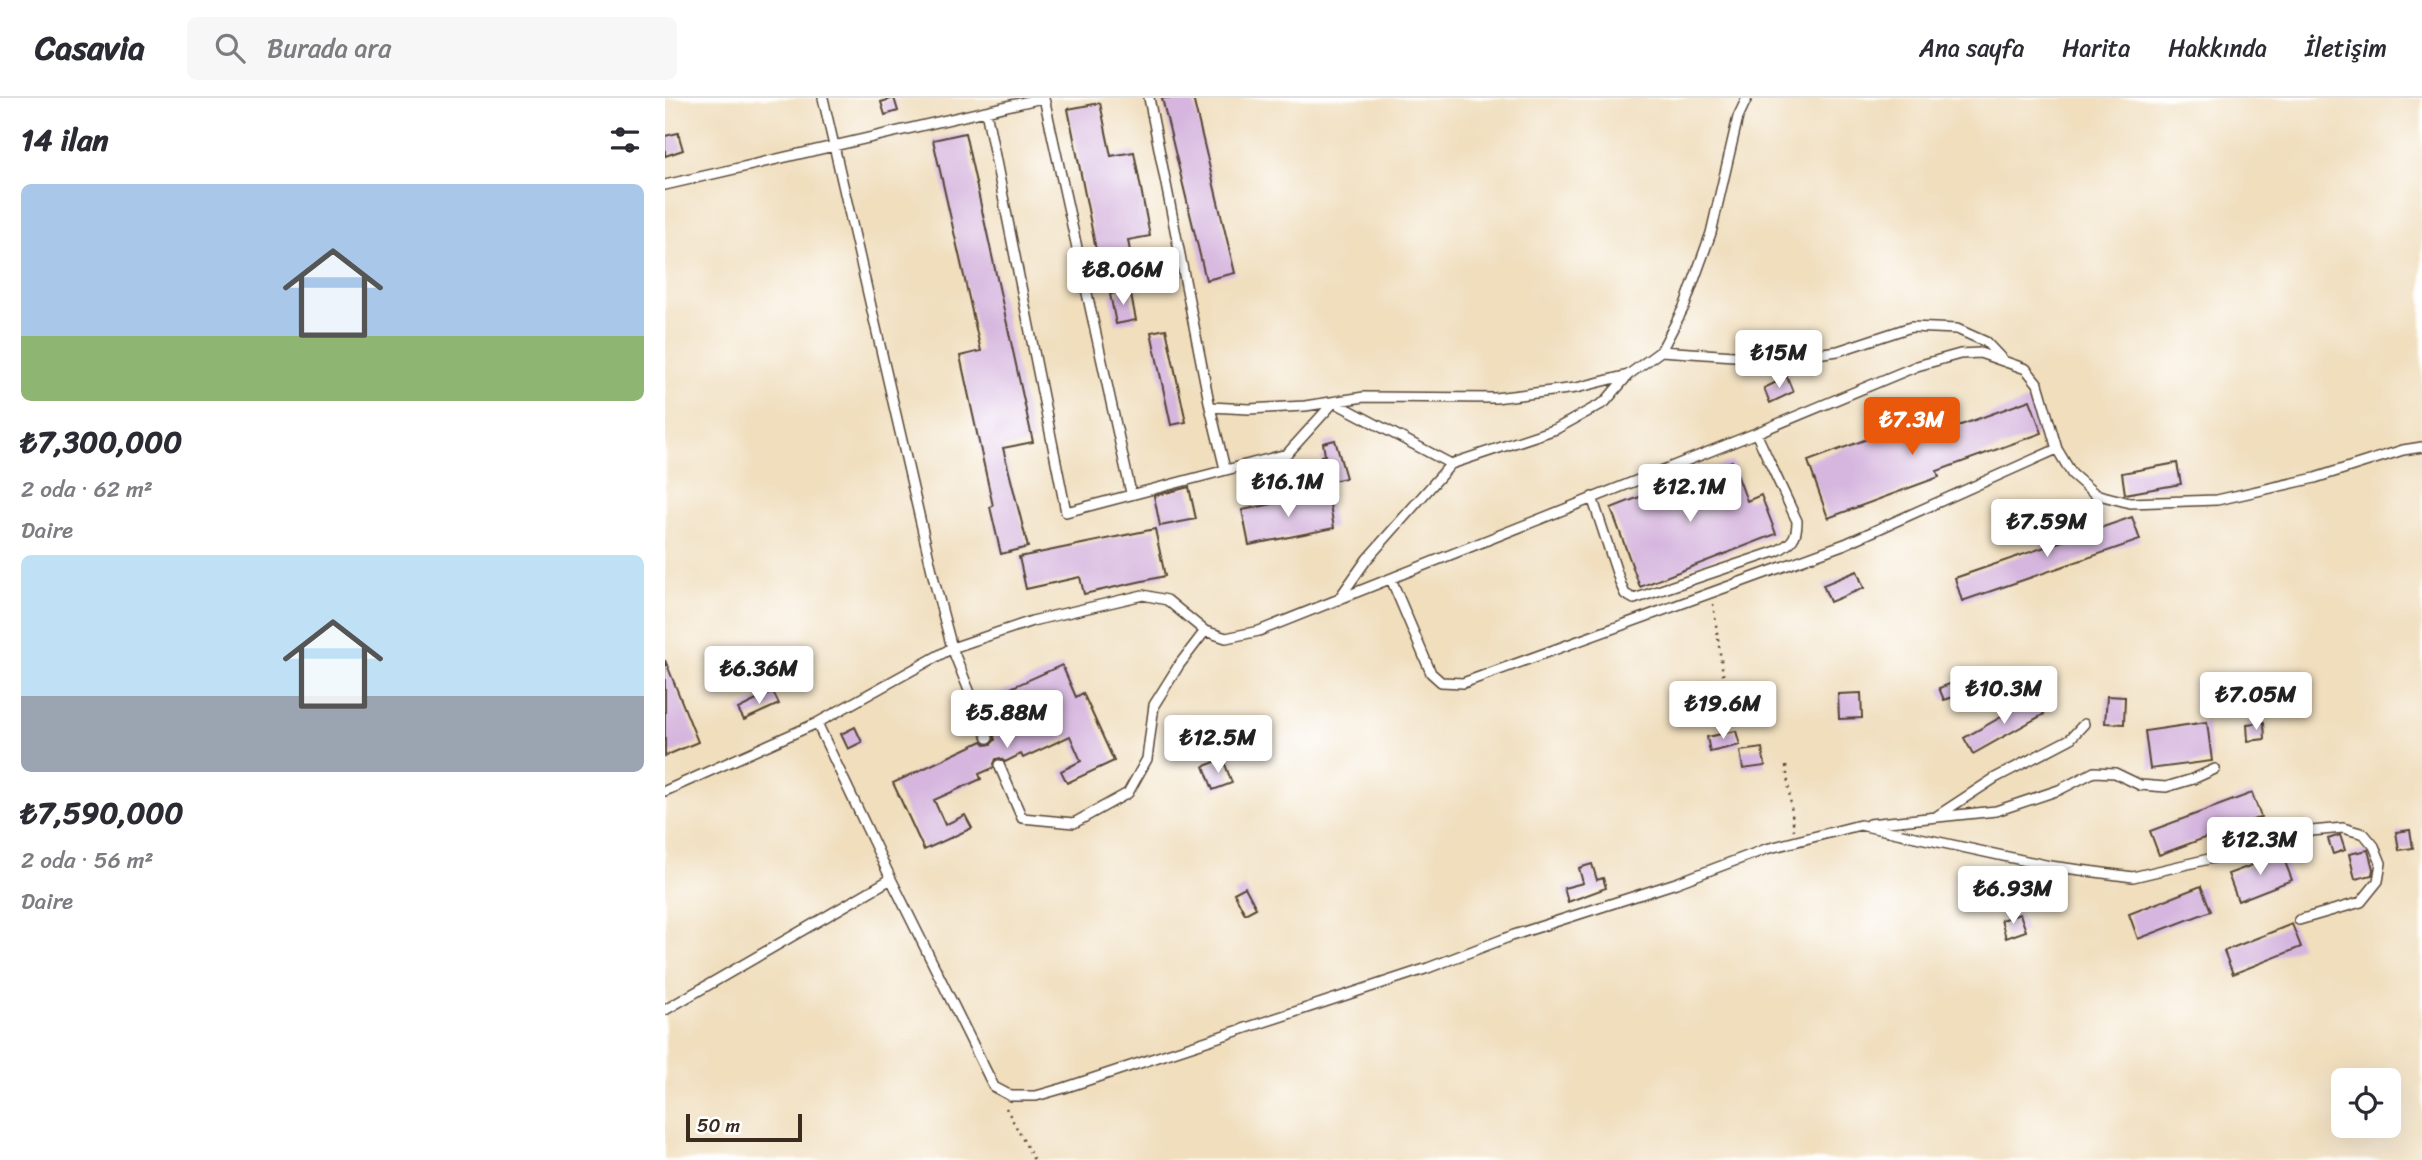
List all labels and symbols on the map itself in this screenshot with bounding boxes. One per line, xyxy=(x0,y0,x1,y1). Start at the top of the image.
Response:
pin: ₺8.06M xyxy=(1066,248,1180,307)
pin: ₺15M xyxy=(1738,330,1820,390)
pin: ₺7.3M xyxy=(1863,398,1961,457)
pin: ₺16.1M xyxy=(1231,460,1345,519)
pin: ₺12.1M xyxy=(1633,464,1747,524)
pin: ₺7.59M xyxy=(1990,500,2104,559)
pin: ₺6.36M xyxy=(702,646,816,706)
pin: ₺10.3M xyxy=(1947,666,2061,726)
pin: ₺7.05M xyxy=(2199,672,2313,732)
pin: ₺19.6M xyxy=(1666,682,1780,741)
pin: ₺5.88M xyxy=(950,690,1064,750)
pin: ₺12.5M xyxy=(1161,716,1275,775)
pin: ₺12.3M xyxy=(2203,818,2317,877)
pin: ₺6.93M xyxy=(1956,866,2070,926)
scale bar xyxy=(686,1111,801,1143)

